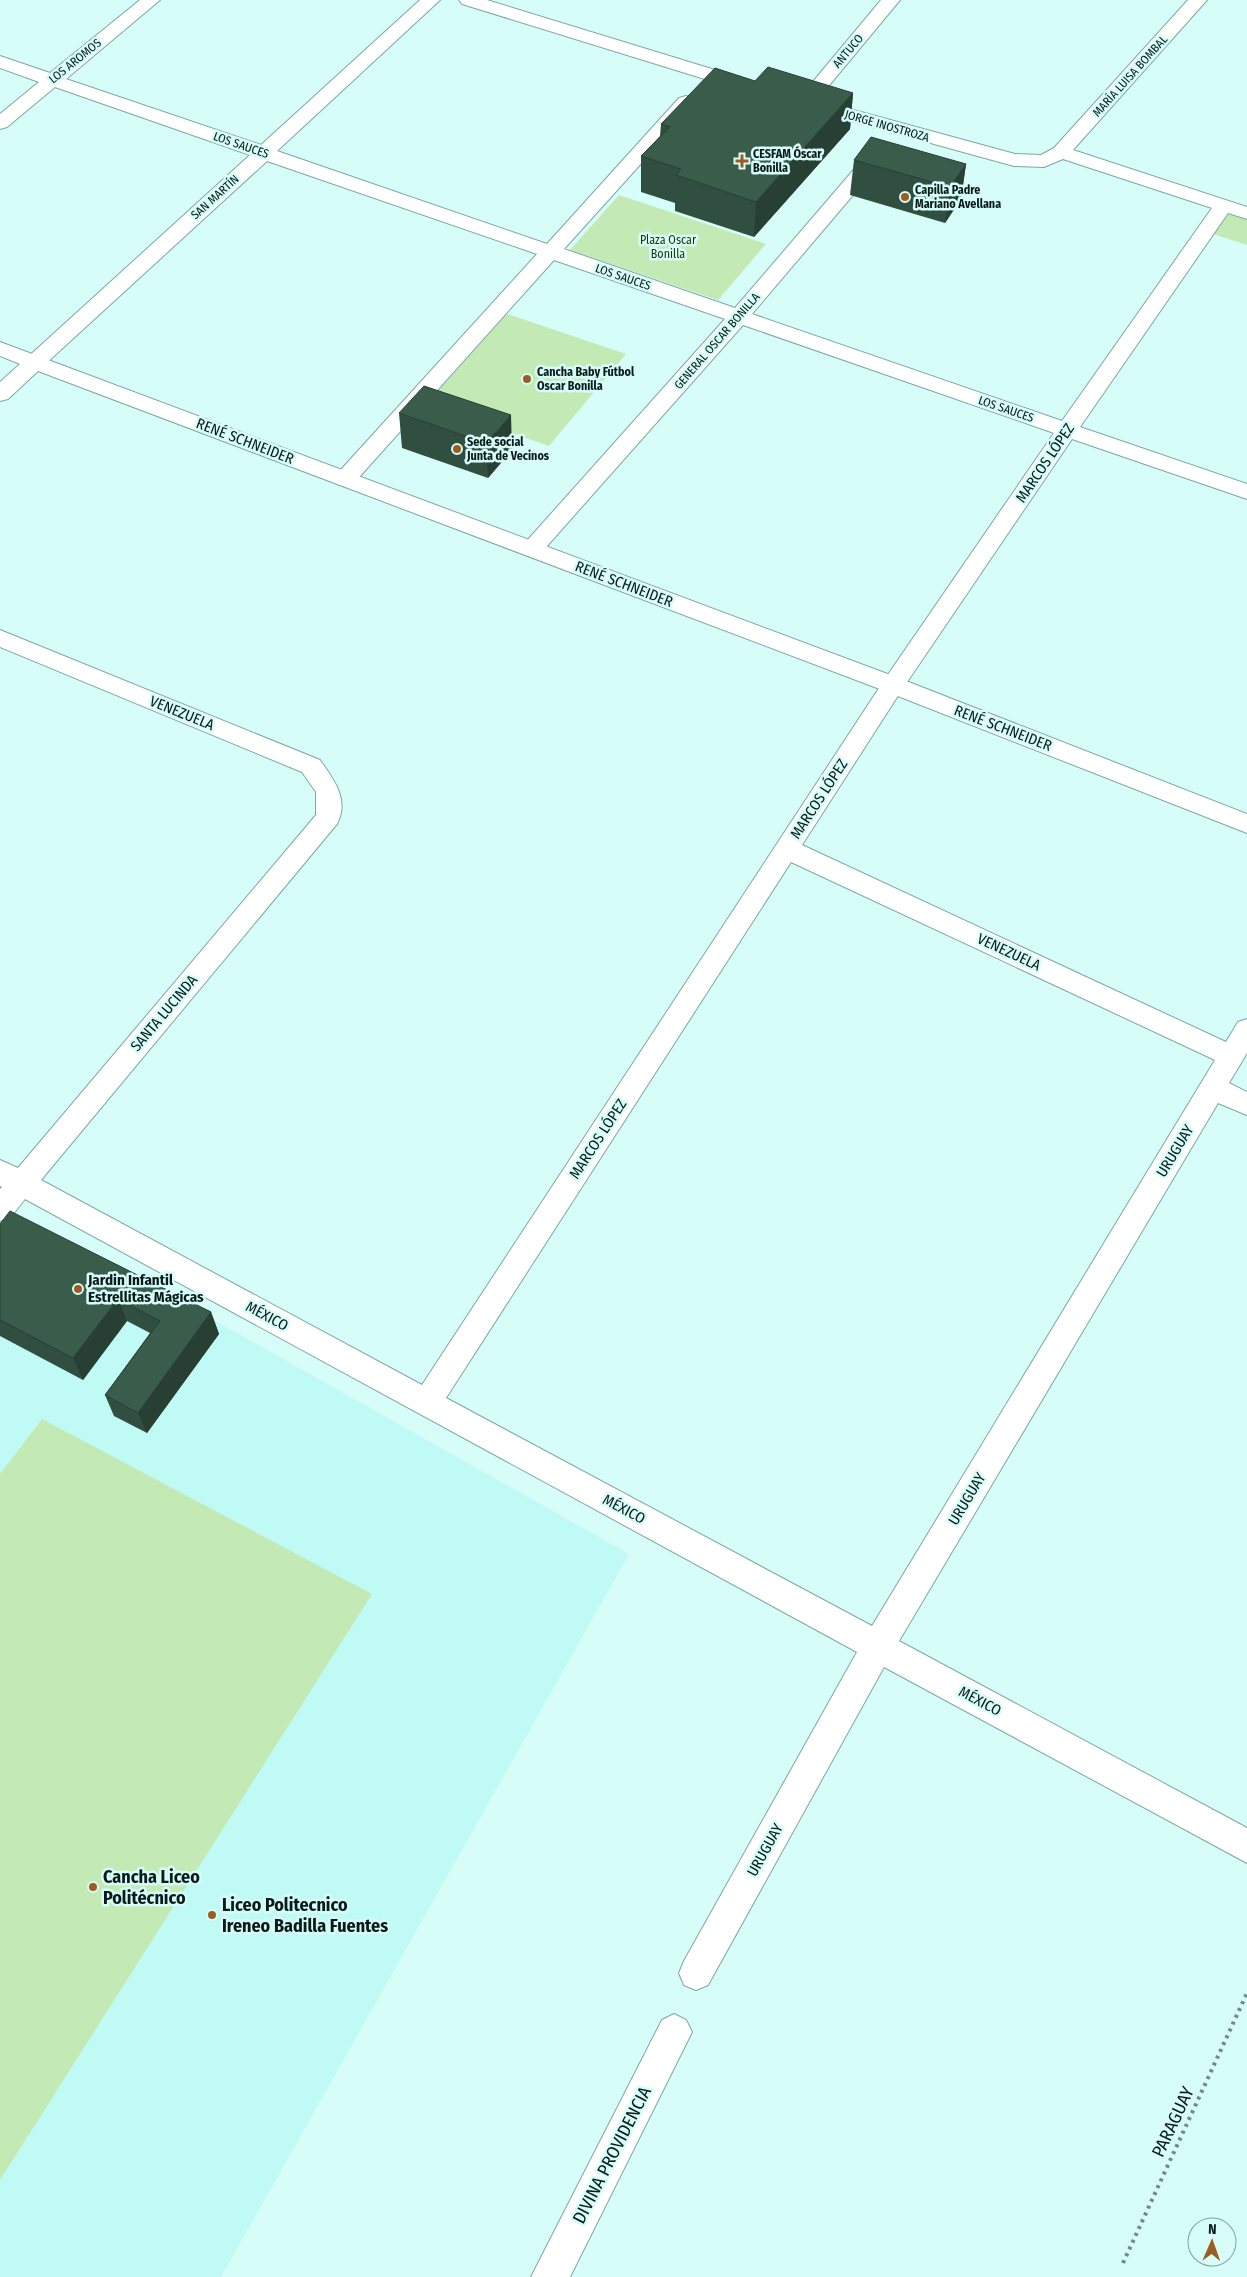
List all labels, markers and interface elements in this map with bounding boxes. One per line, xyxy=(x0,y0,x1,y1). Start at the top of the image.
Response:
street label: ANTUCO xyxy=(830,31,866,71)
street label: MARÍA LUISA BOMBAL xyxy=(1089,31,1171,120)
street label: LOS AROMOS xyxy=(46,36,104,86)
street label: JORGE INOSTROZA xyxy=(843,107,932,145)
street label: LOS SAUCES xyxy=(211,129,271,161)
place label: CESFAM Óscar Bonilla xyxy=(753,145,822,175)
marker: CESFAM Óscar Bonilla xyxy=(735,154,749,168)
street label: SAN MARTÍN xyxy=(188,171,242,222)
place label: Capilla Padre Mariano Avellana xyxy=(915,183,1001,211)
marker: Capilla Padre Mariano Avellana xyxy=(899,191,911,203)
park label: Plaza Oscar Bonilla xyxy=(640,233,697,261)
street label: LOS SAUCES xyxy=(593,261,653,293)
street label: GENERAL OSCAR BONILLA xyxy=(671,289,763,392)
place label: Cancha Baby Fútbol Oscar Bonilla xyxy=(537,365,635,393)
marker: Cancha Baby Fútbol Oscar Bonilla xyxy=(521,373,533,385)
street label: LOS SAUCES xyxy=(976,393,1036,425)
street label: RENÉ SCHNEIDER xyxy=(194,414,296,468)
street label: MARCOS LÓPEZ xyxy=(1012,420,1078,506)
place label: Sede social Junta de Vecinos xyxy=(466,435,550,463)
marker: Sede social Junta de Vecinos xyxy=(451,443,463,455)
street label: RENÉ SCHNEIDER xyxy=(573,557,675,611)
street label: VENEZUELA xyxy=(147,692,217,734)
street label: RENÉ SCHNEIDER xyxy=(952,701,1054,755)
street label: MARCOS LÓPEZ xyxy=(787,756,851,842)
street label: VENEZUELA xyxy=(974,929,1044,975)
street label: SANTA LUCINDA xyxy=(127,971,201,1055)
street label: MARCOS LÓPEZ xyxy=(566,1096,630,1182)
street label: URUGUAY xyxy=(1152,1121,1198,1180)
place label: Jardin Infantil Estrellitas Mágicas xyxy=(87,1271,204,1306)
marker: Jardin Infantil Estrellitas Mágicas xyxy=(72,1283,84,1295)
street label: MÉXICO xyxy=(243,1297,291,1335)
street label: URUGUAY xyxy=(944,1469,990,1528)
street label: MÉXICO xyxy=(600,1490,648,1528)
street label: MÉXICO xyxy=(956,1682,1004,1720)
street label: URUGUAY xyxy=(743,1820,787,1880)
place label: Cancha Liceo Politécnico xyxy=(103,1866,200,1909)
marker: Cancha Liceo Politécnico xyxy=(87,1881,99,1893)
place label: Liceo Politecnico Ireneo Badilla Fuentes xyxy=(222,1894,388,1937)
marker: Liceo Politecnico Ireneo Badilla Fuentes xyxy=(206,1909,218,1921)
street label: DIVINA PROVIDENCIA xyxy=(568,2082,656,2227)
street label: PARAGUAY xyxy=(1147,2083,1199,2161)
north arrow xyxy=(1187,2217,1237,2267)
text: N xyxy=(1208,2221,1217,2238)

